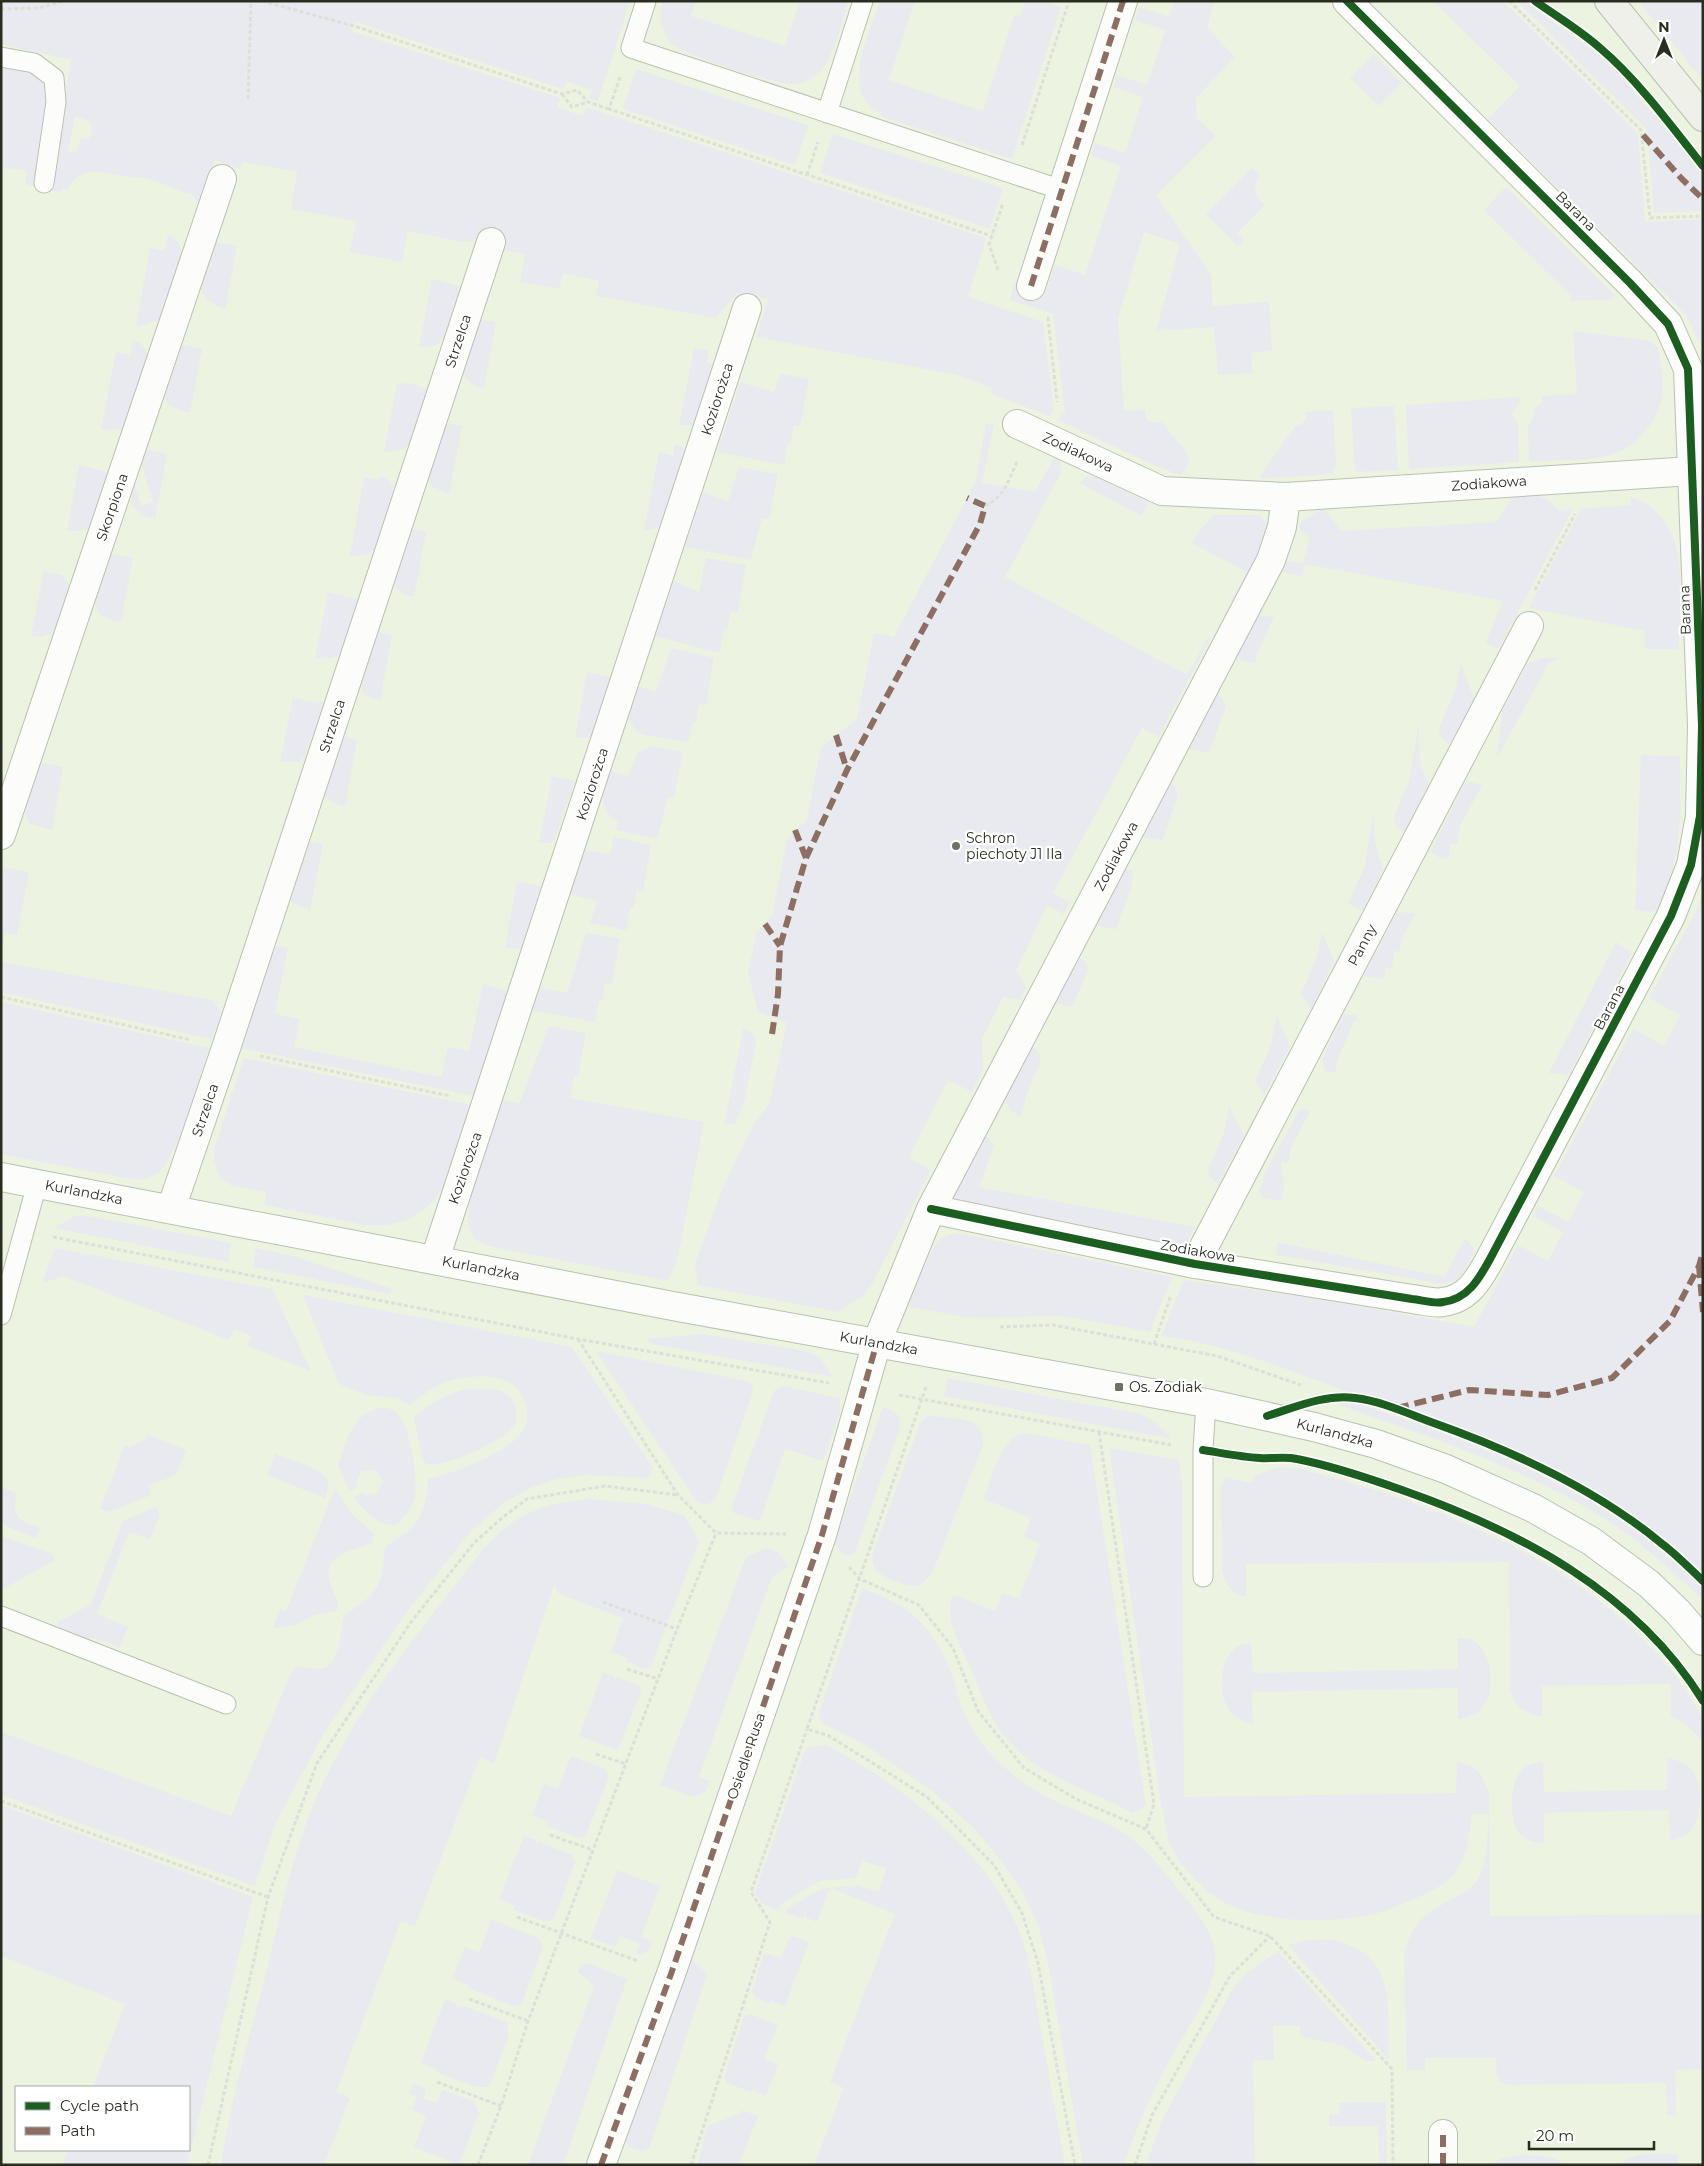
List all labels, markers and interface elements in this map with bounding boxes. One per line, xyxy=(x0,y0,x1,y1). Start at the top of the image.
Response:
north arrow xyxy=(1639,15,1689,65)
text: N xyxy=(1658,18,1670,36)
street label: Barana xyxy=(1552,187,1600,235)
street label: Strzelca xyxy=(441,312,475,370)
street label: Koziorożca xyxy=(697,360,737,438)
street label: Zodiakowa xyxy=(1040,428,1116,476)
street label: Skorpiona xyxy=(92,471,132,543)
street label: Zodiakowa xyxy=(1450,471,1528,495)
street label: Barana xyxy=(1675,585,1695,635)
street label: Strzelca xyxy=(315,697,349,755)
street label: Koziorożca xyxy=(572,745,612,823)
street label: Zodiakowa xyxy=(1090,818,1142,894)
place label: Schron piechoty J1 IIa xyxy=(966,829,1063,863)
marker: Schron piechoty J1 IIa xyxy=(950,840,962,852)
street label: Panny xyxy=(1344,921,1381,969)
street label: Barana xyxy=(1589,981,1629,1033)
street label: Strzelca xyxy=(187,1081,223,1139)
street label: Koziorożca xyxy=(444,1130,486,1206)
street label: Kurlandzka xyxy=(43,1176,125,1208)
street label: Zodiakowa xyxy=(1159,1236,1237,1266)
street label: Kurlandzka xyxy=(440,1252,522,1284)
street label: Kurlandzka xyxy=(838,1327,920,1359)
place label: Os. Zodiak xyxy=(1129,1378,1202,1396)
marker: Os. Zodiak xyxy=(1113,1381,1125,1393)
street label: Kurlandzka xyxy=(1294,1414,1376,1452)
street label: Osiedle Rusa xyxy=(723,1710,769,1802)
legend xyxy=(15,2086,190,2151)
text: Cycle path xyxy=(60,2096,139,2115)
scale bar xyxy=(1529,2118,1654,2150)
text: Path xyxy=(60,2121,96,2140)
text: 20 m xyxy=(1536,2126,1574,2145)

